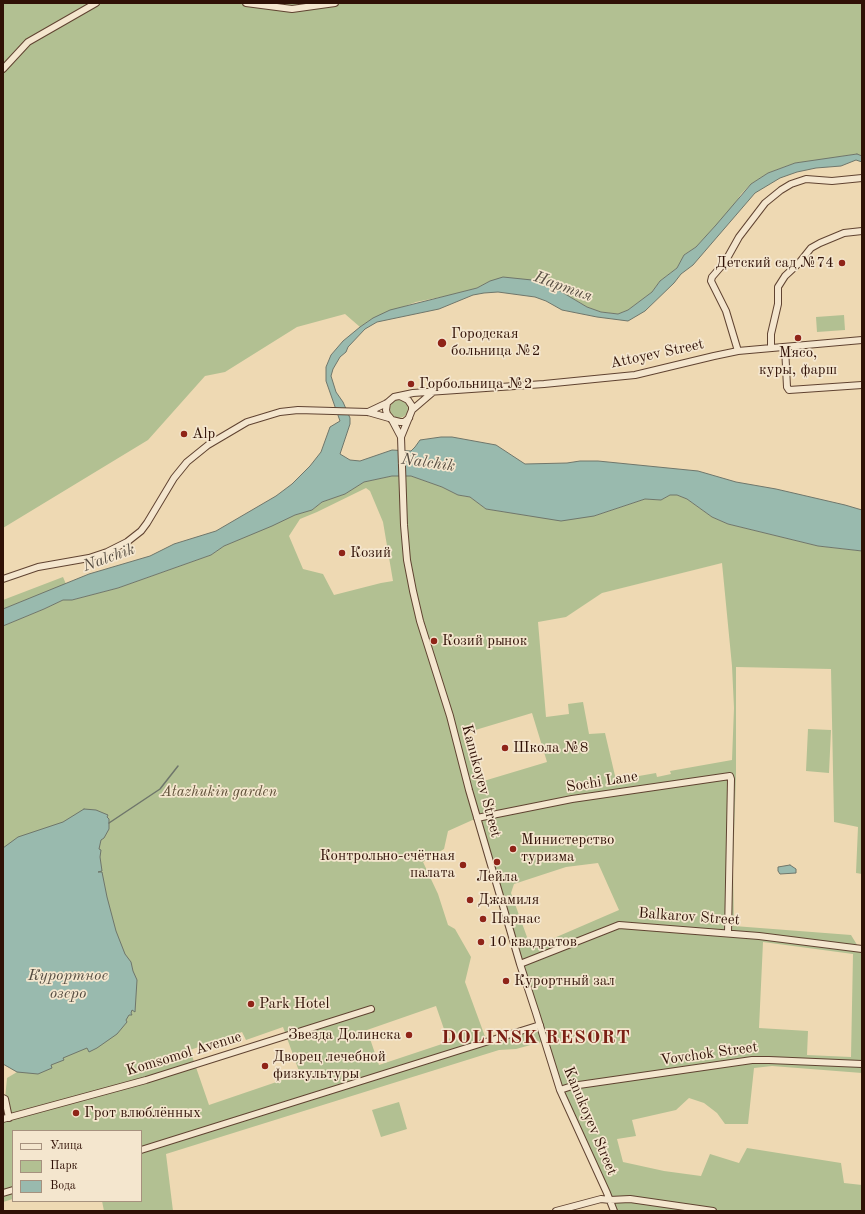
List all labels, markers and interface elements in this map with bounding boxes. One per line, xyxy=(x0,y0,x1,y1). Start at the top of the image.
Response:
place label: Детский сад №74 xyxy=(716,254,834,272)
marker: Детский сад №74 xyxy=(837,258,847,268)
water label: Нартия xyxy=(531,268,595,306)
place label: Городская больница №2 xyxy=(451,325,540,360)
marker: Мясо, куры, фарш xyxy=(793,333,803,343)
street label: Attoyev Street xyxy=(608,335,706,373)
marker: Городская больница №2 xyxy=(436,337,448,349)
place label: Мясо, куры, фарш xyxy=(759,344,837,379)
place label: Горбольница №2 xyxy=(419,375,532,393)
marker: Горбольница №2 xyxy=(406,379,416,389)
place label: Alp xyxy=(192,425,215,443)
marker: Alp xyxy=(179,429,189,439)
water label: Nalchik xyxy=(400,450,456,476)
water label: Nalchik xyxy=(80,540,138,576)
place label: Козий xyxy=(350,544,391,562)
marker: Козий xyxy=(337,548,347,558)
place label: Козий рынок xyxy=(442,632,527,650)
marker: Козий рынок xyxy=(429,636,439,646)
street label: Kanukoyev Street xyxy=(457,723,505,839)
place label: Школа №8 xyxy=(513,739,588,757)
marker: Школа №8 xyxy=(500,743,510,753)
street label: Sochi Lane xyxy=(565,767,639,797)
park label: Atazhukin garden xyxy=(161,783,277,801)
place label: Министерство туризма xyxy=(521,831,614,866)
marker: Министерство туризма xyxy=(508,844,518,854)
place label: Контрольно-счётная палата xyxy=(320,847,455,882)
marker: Лейла xyxy=(492,857,502,867)
marker: Контрольно-счётная палата xyxy=(458,860,468,870)
place label: Лейла xyxy=(476,868,518,886)
place label: Джамиля xyxy=(478,891,539,909)
marker: Джамиля xyxy=(465,895,475,905)
street label: Balkarov Street xyxy=(638,904,740,930)
place label: Парнас xyxy=(491,910,540,928)
marker: Парнас xyxy=(478,914,488,924)
place label: 10 квадратов xyxy=(489,933,577,951)
marker: 10 квадратов xyxy=(476,937,486,947)
water label: Курортное озеро xyxy=(28,966,108,1004)
place label: Курортный зал xyxy=(514,972,615,990)
marker: Курортный зал xyxy=(501,976,511,986)
place label: Park Hotel xyxy=(259,995,330,1013)
marker: Park Hotel xyxy=(246,999,256,1009)
place label: Звезда Долинска xyxy=(288,1026,401,1044)
district label: DOLINSK RESORT xyxy=(441,1027,631,1049)
street label: Komsomol Avenue xyxy=(124,1028,244,1080)
marker: Звезда Долинска xyxy=(404,1030,414,1040)
street label: Vovchok Street xyxy=(659,1038,759,1070)
place label: Дворец лечебной физкультуры xyxy=(273,1048,386,1083)
marker: Дворец лечебной физкультуры xyxy=(260,1061,270,1071)
street label: Kanukoyev Street xyxy=(559,1064,621,1178)
place label: Грот влюблённых xyxy=(84,1104,201,1122)
marker: Грот влюблённых xyxy=(71,1108,81,1118)
legend xyxy=(12,1130,142,1202)
text: Улица xyxy=(50,1140,83,1152)
text: Парк xyxy=(50,1160,78,1172)
text: Вода xyxy=(50,1180,76,1192)

